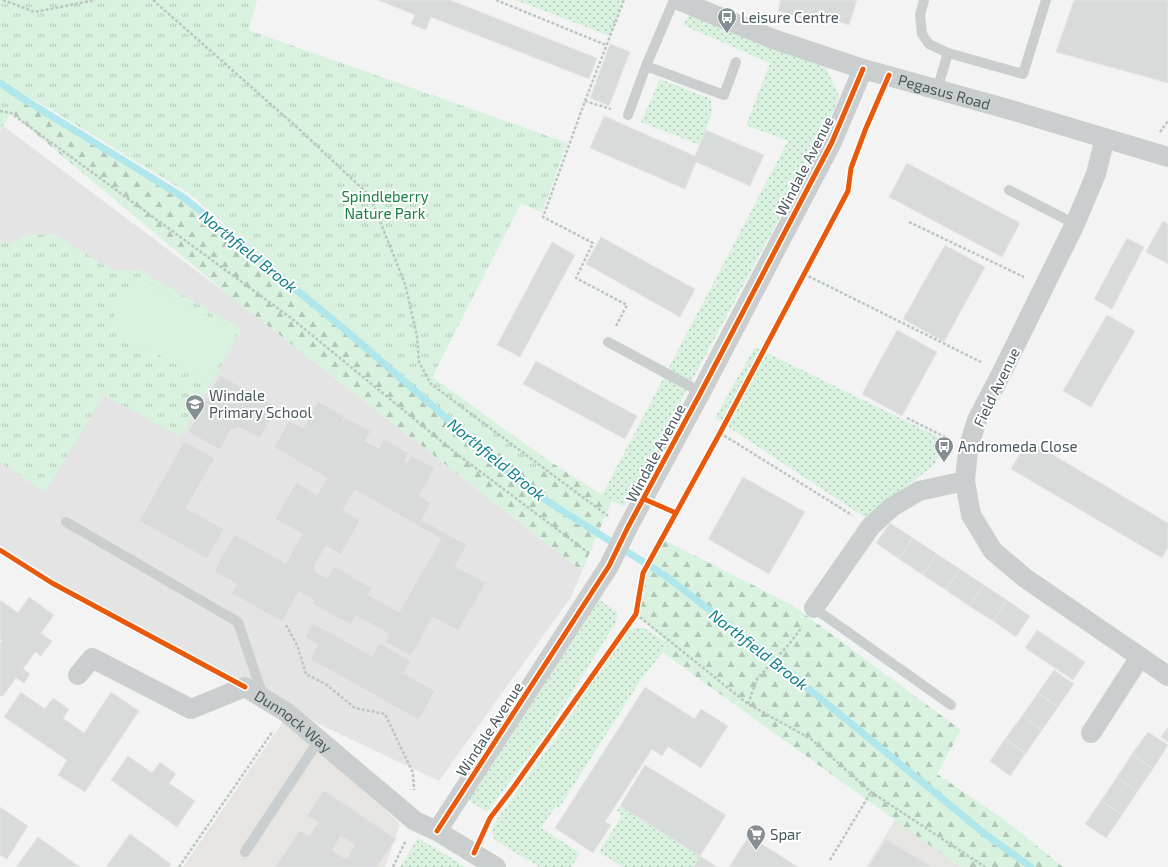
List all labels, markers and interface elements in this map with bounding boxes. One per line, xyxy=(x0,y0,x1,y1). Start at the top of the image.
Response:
bus stop icon: Leisure Centre xyxy=(716,6,738,34)
place label: Leisure Centre xyxy=(741,8,839,26)
street label: Pegasus Road xyxy=(896,70,993,113)
street label: Windale Avenue xyxy=(771,113,837,219)
park label: Spindleberry Nature Park xyxy=(341,187,429,222)
water label: Northfield Brook xyxy=(196,206,302,296)
street label: Field Avenue xyxy=(969,344,1023,430)
place label: Windale Primary School xyxy=(209,386,312,421)
school or university icon: Windale Primary School xyxy=(184,393,206,421)
street label: Windale Avenue xyxy=(621,401,689,505)
water label: Northfield Brook xyxy=(444,414,550,504)
bus stop icon: Andromeda Close xyxy=(933,435,955,463)
place label: Andromeda Close xyxy=(958,437,1078,455)
water label: Northfield Brook xyxy=(706,605,812,693)
street label: Windale Avenue xyxy=(452,678,526,780)
street label: Dunnock Way xyxy=(251,686,336,756)
supermarket icon: Spar xyxy=(745,823,767,851)
place label: Spar xyxy=(770,825,801,843)

